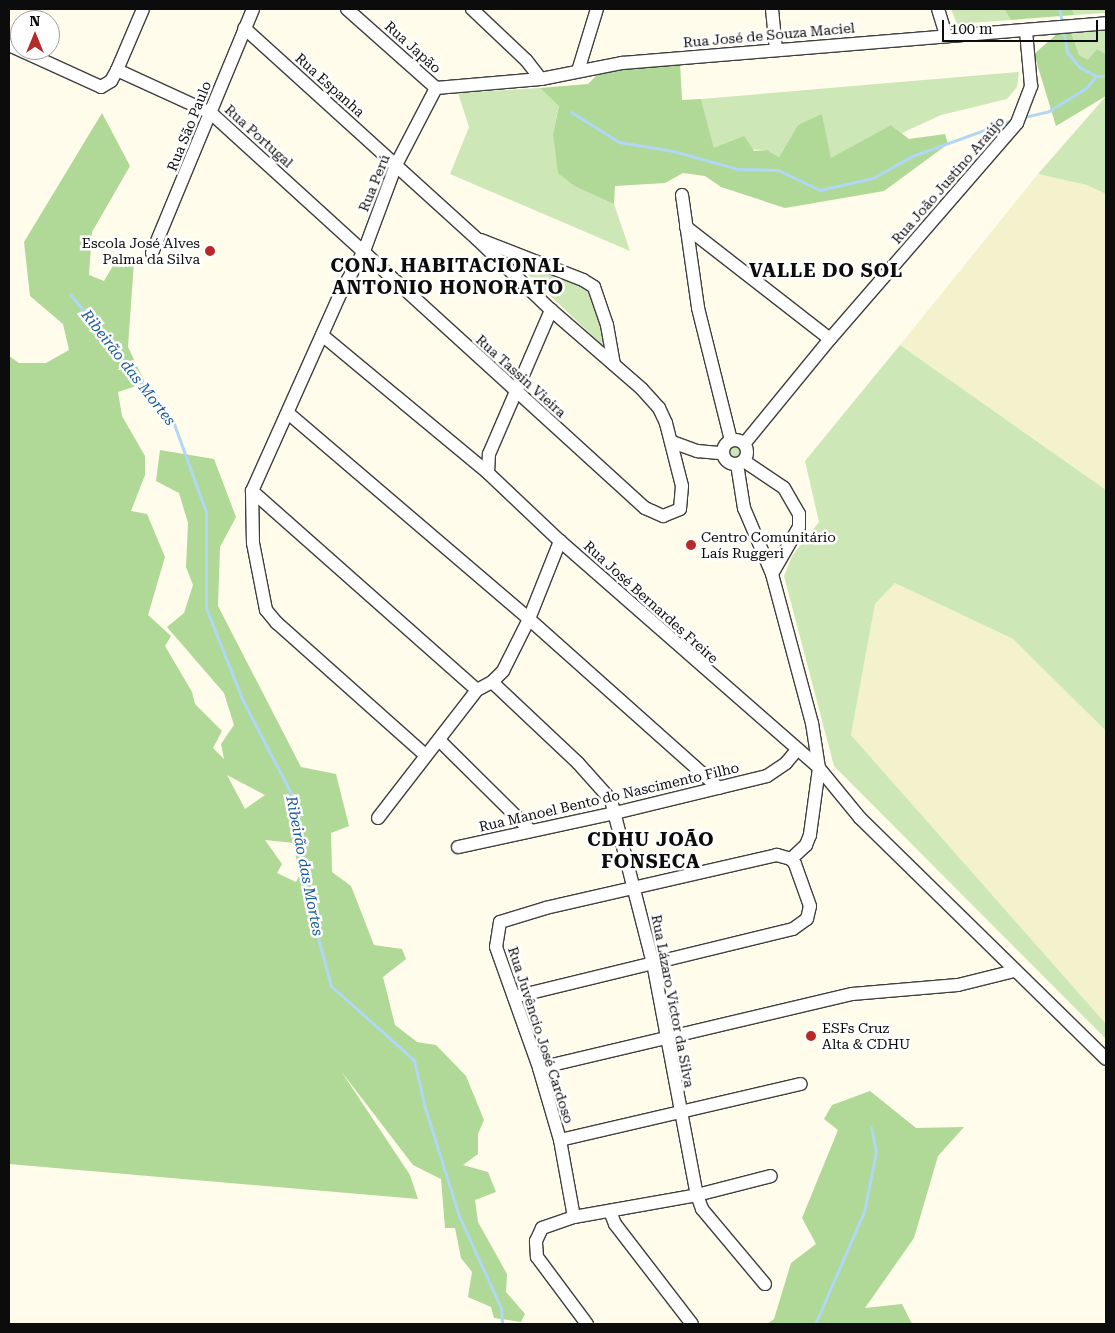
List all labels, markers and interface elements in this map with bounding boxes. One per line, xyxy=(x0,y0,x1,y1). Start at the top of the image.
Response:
north arrow xyxy=(10,10,60,60)
scale bar xyxy=(945,10,1101,42)
text: N xyxy=(30,13,40,29)
street label: Rua Japão xyxy=(382,17,444,77)
street label: Rua José de Souza Maciel xyxy=(682,19,856,51)
text: 100 m xyxy=(950,20,993,38)
street label: Rua Espanha xyxy=(292,50,368,120)
street label: Rua São Paulo xyxy=(163,79,215,173)
street label: Rua Portugal xyxy=(221,101,297,171)
street label: Rua João Justino Araújo xyxy=(888,113,1008,247)
street label: Rua Perú xyxy=(355,152,393,214)
place label: Escola José Alves Palma da Silva xyxy=(82,235,200,268)
marker: Escola José Alves Palma da Silva xyxy=(204,245,216,257)
district label: CONJ. HABITACIONAL ANTONIO HONORATO xyxy=(328,255,568,299)
district label: VALLE DO SOL xyxy=(747,260,905,282)
water label: Ribeirão das Mortes xyxy=(77,307,179,429)
street label: Rua Tassin Vieira xyxy=(473,331,569,421)
place label: Centro Comunitário Laís Ruggeri xyxy=(701,529,836,562)
street label: Rua José Bernardes Freire xyxy=(580,537,722,667)
marker: Centro Comunitário Laís Ruggeri xyxy=(685,539,697,551)
street label: Rua Manoel Bento do Nascimento Filho xyxy=(477,759,741,835)
water label: Ribeirão das Mortes xyxy=(282,795,326,937)
district label: CDHU JOÃO FONSECA xyxy=(586,829,716,873)
street label: Rua Lázaro Victor da Silva xyxy=(648,913,698,1089)
street label: Rua Juvêncio José Cardoso xyxy=(504,945,578,1125)
place label: ESFs Cruz Alta & CDHU xyxy=(822,1020,910,1052)
marker: ESFs Cruz Alta & CDHU xyxy=(804,1029,818,1043)

